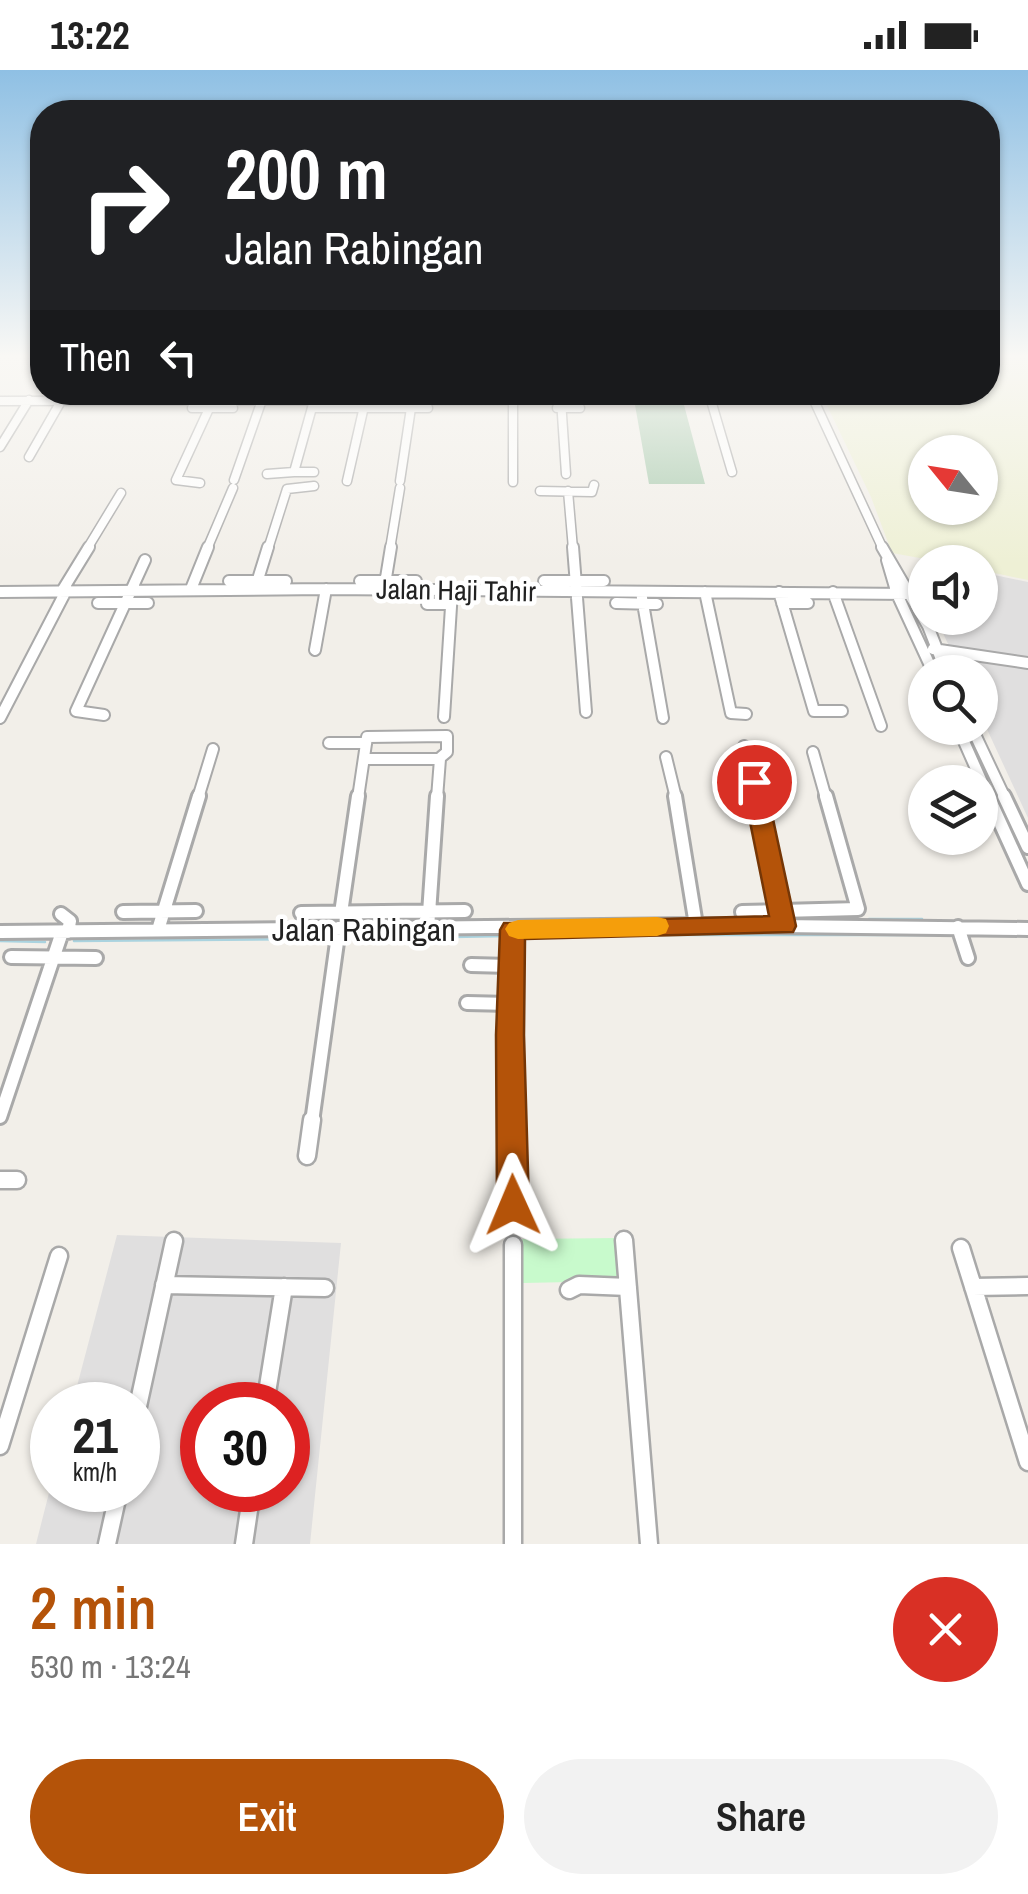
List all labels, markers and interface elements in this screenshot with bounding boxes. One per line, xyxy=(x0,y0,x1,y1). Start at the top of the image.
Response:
text: 13:22 xyxy=(50,10,130,61)
text: 200 m xyxy=(225,127,388,221)
icon: right xyxy=(60,140,190,270)
text: Jalan Rabingan xyxy=(225,217,483,278)
icon: left xyxy=(151,330,206,385)
text: Then xyxy=(60,332,131,383)
north arrow xyxy=(908,435,998,525)
map controls xyxy=(908,435,998,855)
button: sound xyxy=(908,545,998,635)
street label: Jalan Haji Tahir xyxy=(376,570,536,610)
button: search xyxy=(908,655,998,745)
pin xyxy=(712,740,797,825)
icon: arrive xyxy=(727,755,782,810)
button: layers xyxy=(908,765,998,855)
street label: Jalan Rabingan xyxy=(272,908,456,951)
position arrow xyxy=(461,1153,565,1257)
speed limit sign: 30 xyxy=(180,1382,310,1512)
text: 21 xyxy=(72,1401,118,1469)
text: km/h xyxy=(73,1455,117,1489)
text: 2 min xyxy=(30,1567,157,1648)
button: close xyxy=(893,1577,998,1682)
text: 530 m · 13:24 xyxy=(30,1645,190,1688)
button: Exit xyxy=(30,1759,504,1874)
button: Share xyxy=(524,1759,998,1874)

